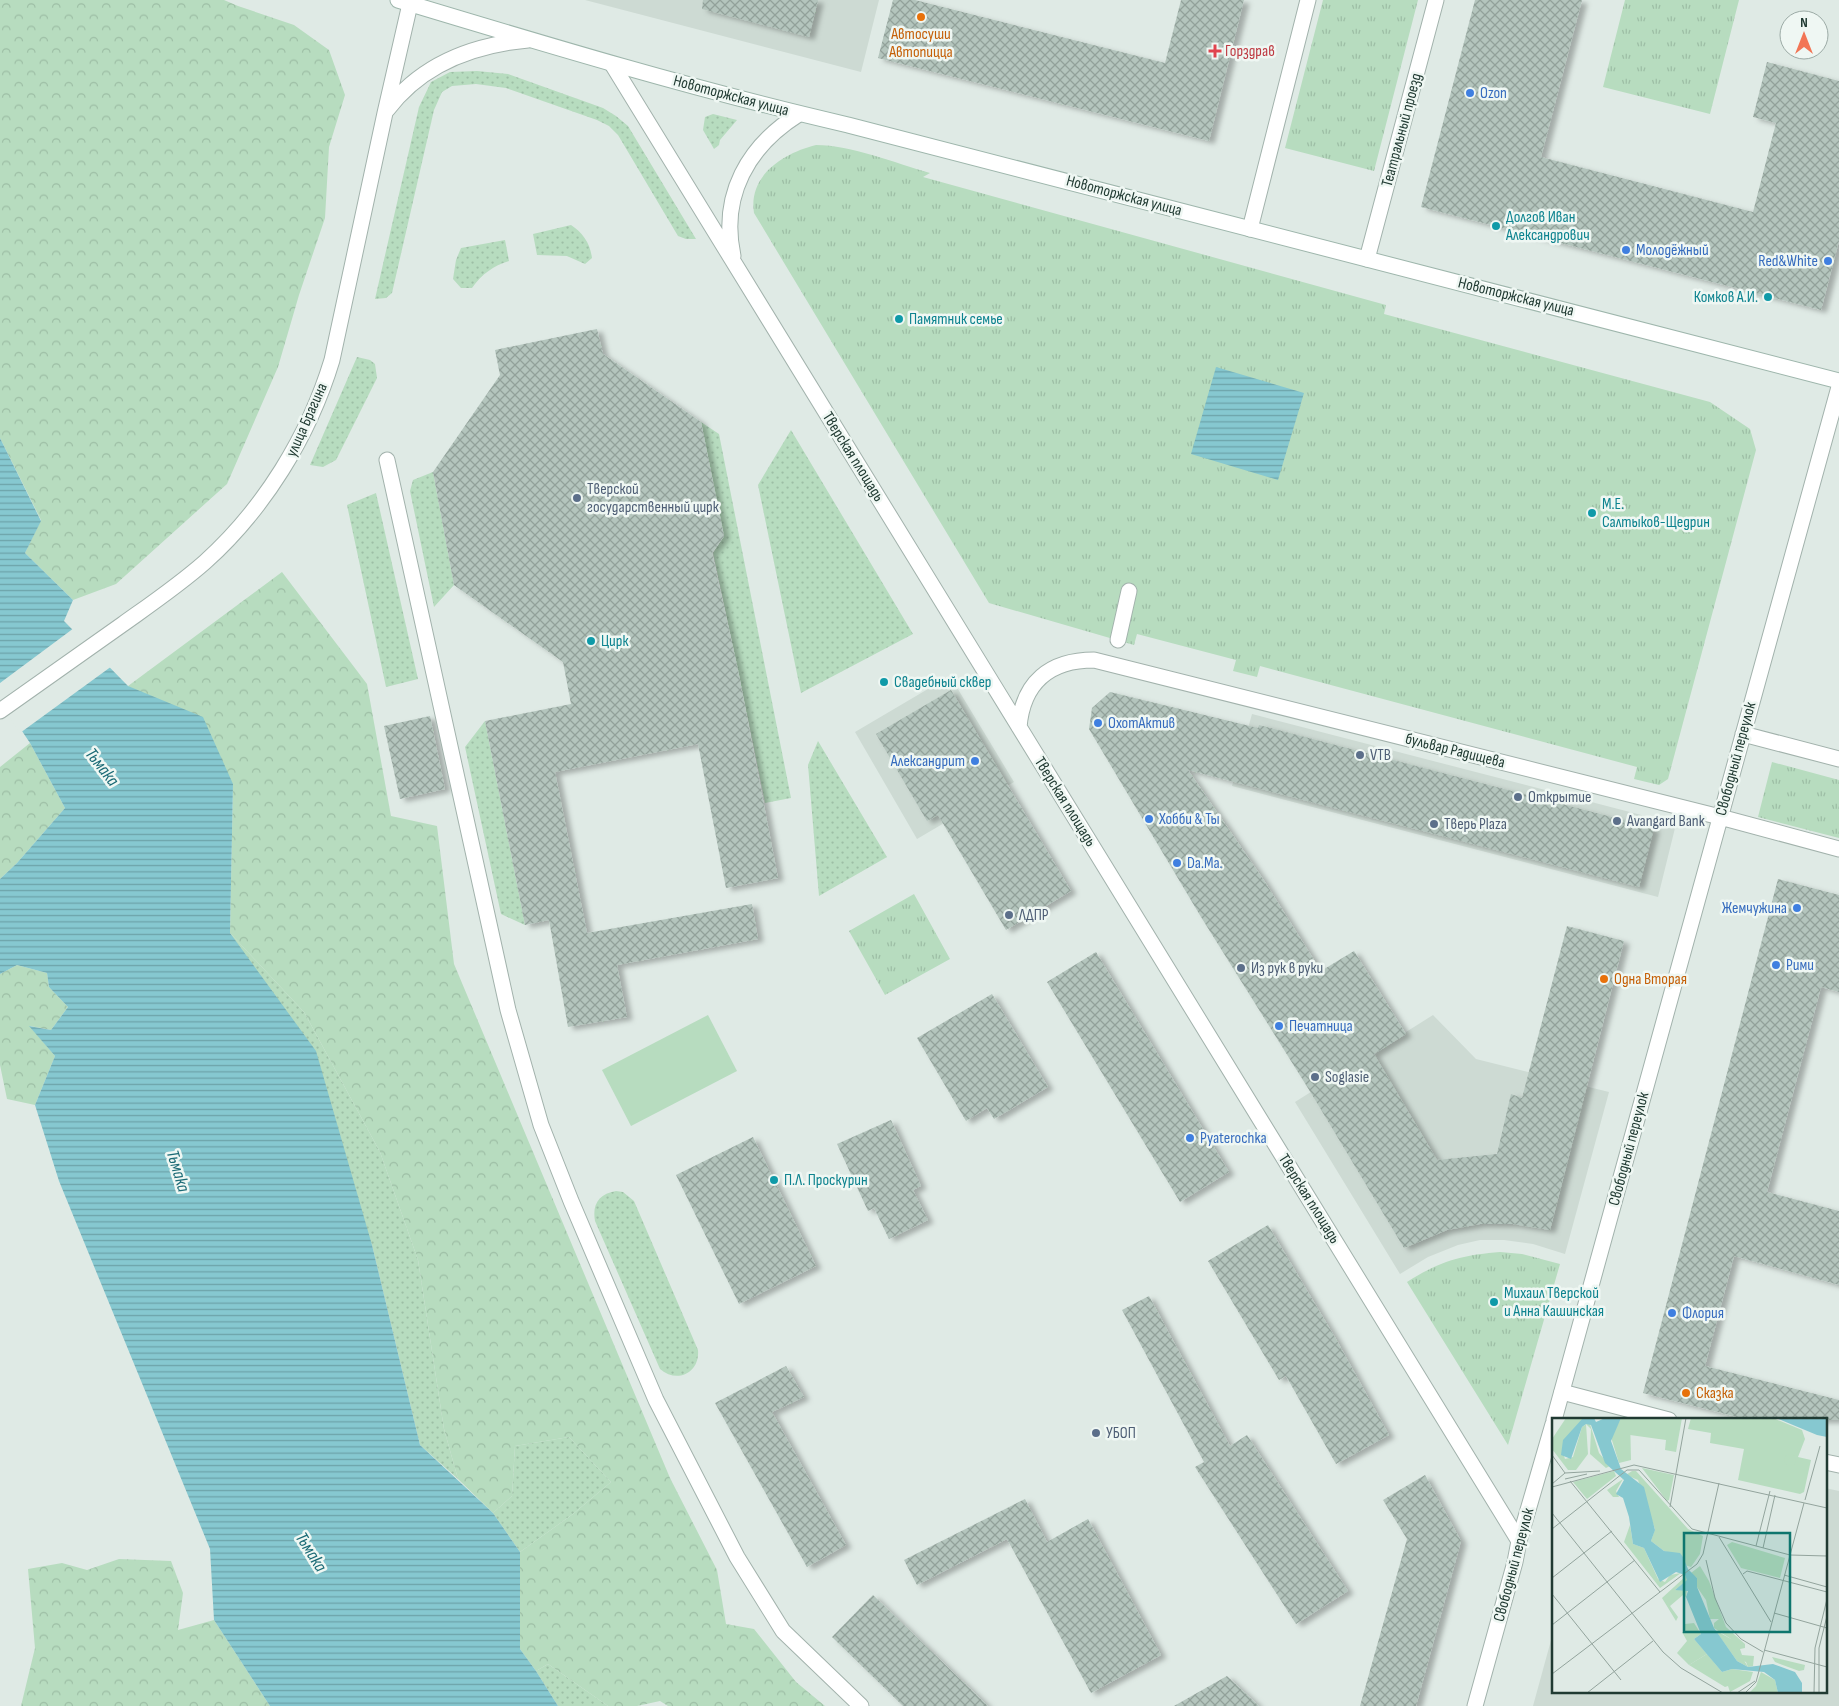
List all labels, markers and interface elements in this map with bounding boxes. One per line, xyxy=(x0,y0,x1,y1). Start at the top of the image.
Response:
north arrow xyxy=(1779,10,1829,60)
marker: Автосуши Автопицца xyxy=(915,11,927,23)
text: N xyxy=(1800,14,1808,31)
place label: Автосуши Автопицца xyxy=(888,25,953,62)
place label: Горздрав xyxy=(1225,42,1275,61)
marker: Горздрав xyxy=(1209,45,1221,57)
street label: Новоторжская улица xyxy=(671,71,791,121)
street label: Театральный проезд xyxy=(1378,71,1426,189)
place label: Ozon xyxy=(1480,84,1507,103)
marker: Ozon xyxy=(1464,87,1476,99)
street label: Новоторжская улица xyxy=(1064,171,1184,221)
place label: Долгов Иван Александрович xyxy=(1505,208,1590,245)
marker: Долгов Иван Александрович xyxy=(1490,220,1502,232)
place label: Молодёжный xyxy=(1636,241,1709,260)
marker: Молодёжный xyxy=(1620,244,1632,256)
place label: Red&White xyxy=(1758,252,1818,271)
marker: Red&White xyxy=(1822,255,1834,267)
street label: Новоторжская улица xyxy=(1456,273,1576,321)
place label: Комков А.И. xyxy=(1694,288,1758,307)
marker: Комков А.И. xyxy=(1762,291,1774,303)
place label: Памятник семье xyxy=(909,310,1003,329)
marker: Памятник семье xyxy=(893,313,905,325)
street label: улица Брагина xyxy=(282,380,332,460)
street label: Тверская площадь xyxy=(818,409,888,505)
place label: Тверской государственный цирк xyxy=(587,480,720,517)
marker: Тверской государственный цирк xyxy=(571,492,583,504)
place label: М.Е. Салтыков-Щедрин xyxy=(1602,495,1710,532)
marker: М.Е. Салтыков-Щедрин xyxy=(1586,507,1598,519)
place label: Цирк xyxy=(601,632,629,651)
marker: Цирк xyxy=(585,635,597,647)
place label: Свадебный сквер xyxy=(894,673,992,692)
marker: Свадебный сквер xyxy=(878,676,890,688)
street label: Свободный переулок xyxy=(1712,699,1761,818)
place label: ОхотАктив xyxy=(1108,714,1175,733)
marker: ОхотАктив xyxy=(1092,717,1104,729)
street label: бульвар Радищева xyxy=(1403,729,1507,773)
water label: Тьмака xyxy=(81,744,124,791)
place label: VTB xyxy=(1370,746,1391,765)
marker: VTB xyxy=(1354,749,1366,761)
place label: Александрит xyxy=(890,752,965,771)
street label: Тверская площадь xyxy=(1030,754,1100,850)
marker: Александрит xyxy=(969,755,981,767)
place label: Открытие xyxy=(1528,788,1591,807)
marker: Открытие xyxy=(1512,791,1524,803)
place label: Хобби & Ты xyxy=(1158,810,1220,829)
place label: Avangard Bank xyxy=(1626,812,1705,831)
marker: Хобби & Ты xyxy=(1143,813,1155,825)
place label: Тверь Plaza xyxy=(1444,815,1507,834)
marker: Avangard Bank xyxy=(1611,815,1623,827)
marker: Тверь Plaza xyxy=(1428,818,1440,830)
place label: Da.Ma. xyxy=(1187,854,1223,873)
marker: Da.Ma. xyxy=(1171,857,1183,869)
place label: Жемчужина xyxy=(1722,899,1787,918)
marker: Жемчужина xyxy=(1791,902,1803,914)
place label: ЛДПР xyxy=(1018,906,1049,925)
marker: ЛДПР xyxy=(1003,909,1015,921)
place label: Рими xyxy=(1786,956,1814,975)
place label: Из рук в руки xyxy=(1251,959,1323,978)
marker: Рими xyxy=(1770,959,1782,971)
marker: Из рук в руки xyxy=(1235,962,1247,974)
place label: Одна Вторая xyxy=(1614,970,1687,989)
marker: Одна Вторая xyxy=(1598,973,1610,985)
place label: Печатница xyxy=(1289,1017,1353,1036)
marker: Печатница xyxy=(1273,1020,1285,1032)
place label: Soglasie xyxy=(1325,1068,1369,1087)
marker: Soglasie xyxy=(1309,1071,1321,1083)
street label: Свободный переулок xyxy=(1605,1089,1654,1208)
place label: Pyaterochka xyxy=(1200,1129,1267,1148)
marker: Pyaterochka xyxy=(1184,1132,1196,1144)
water label: Тьмака xyxy=(162,1148,194,1195)
street label: Тверская площадь xyxy=(1274,1151,1344,1247)
place label: П.Л. Проскурин xyxy=(784,1171,868,1190)
marker: П.Л. Проскурин xyxy=(768,1174,780,1186)
place label: Михаил Тверской и Анна Кашинская xyxy=(1504,1284,1604,1321)
marker: Михаил Тверской и Анна Кашинская xyxy=(1488,1296,1500,1308)
place label: Флория xyxy=(1682,1304,1724,1323)
marker: Флория xyxy=(1666,1307,1678,1319)
place label: Сказка xyxy=(1696,1384,1734,1403)
marker: Сказка xyxy=(1680,1387,1692,1399)
inset map xyxy=(1552,1418,1826,1694)
place label: УБОП xyxy=(1106,1424,1136,1443)
marker: УБОП xyxy=(1090,1427,1102,1439)
street label: Свободный переулок xyxy=(1490,1505,1539,1624)
water label: Тьмака xyxy=(291,1528,332,1576)

